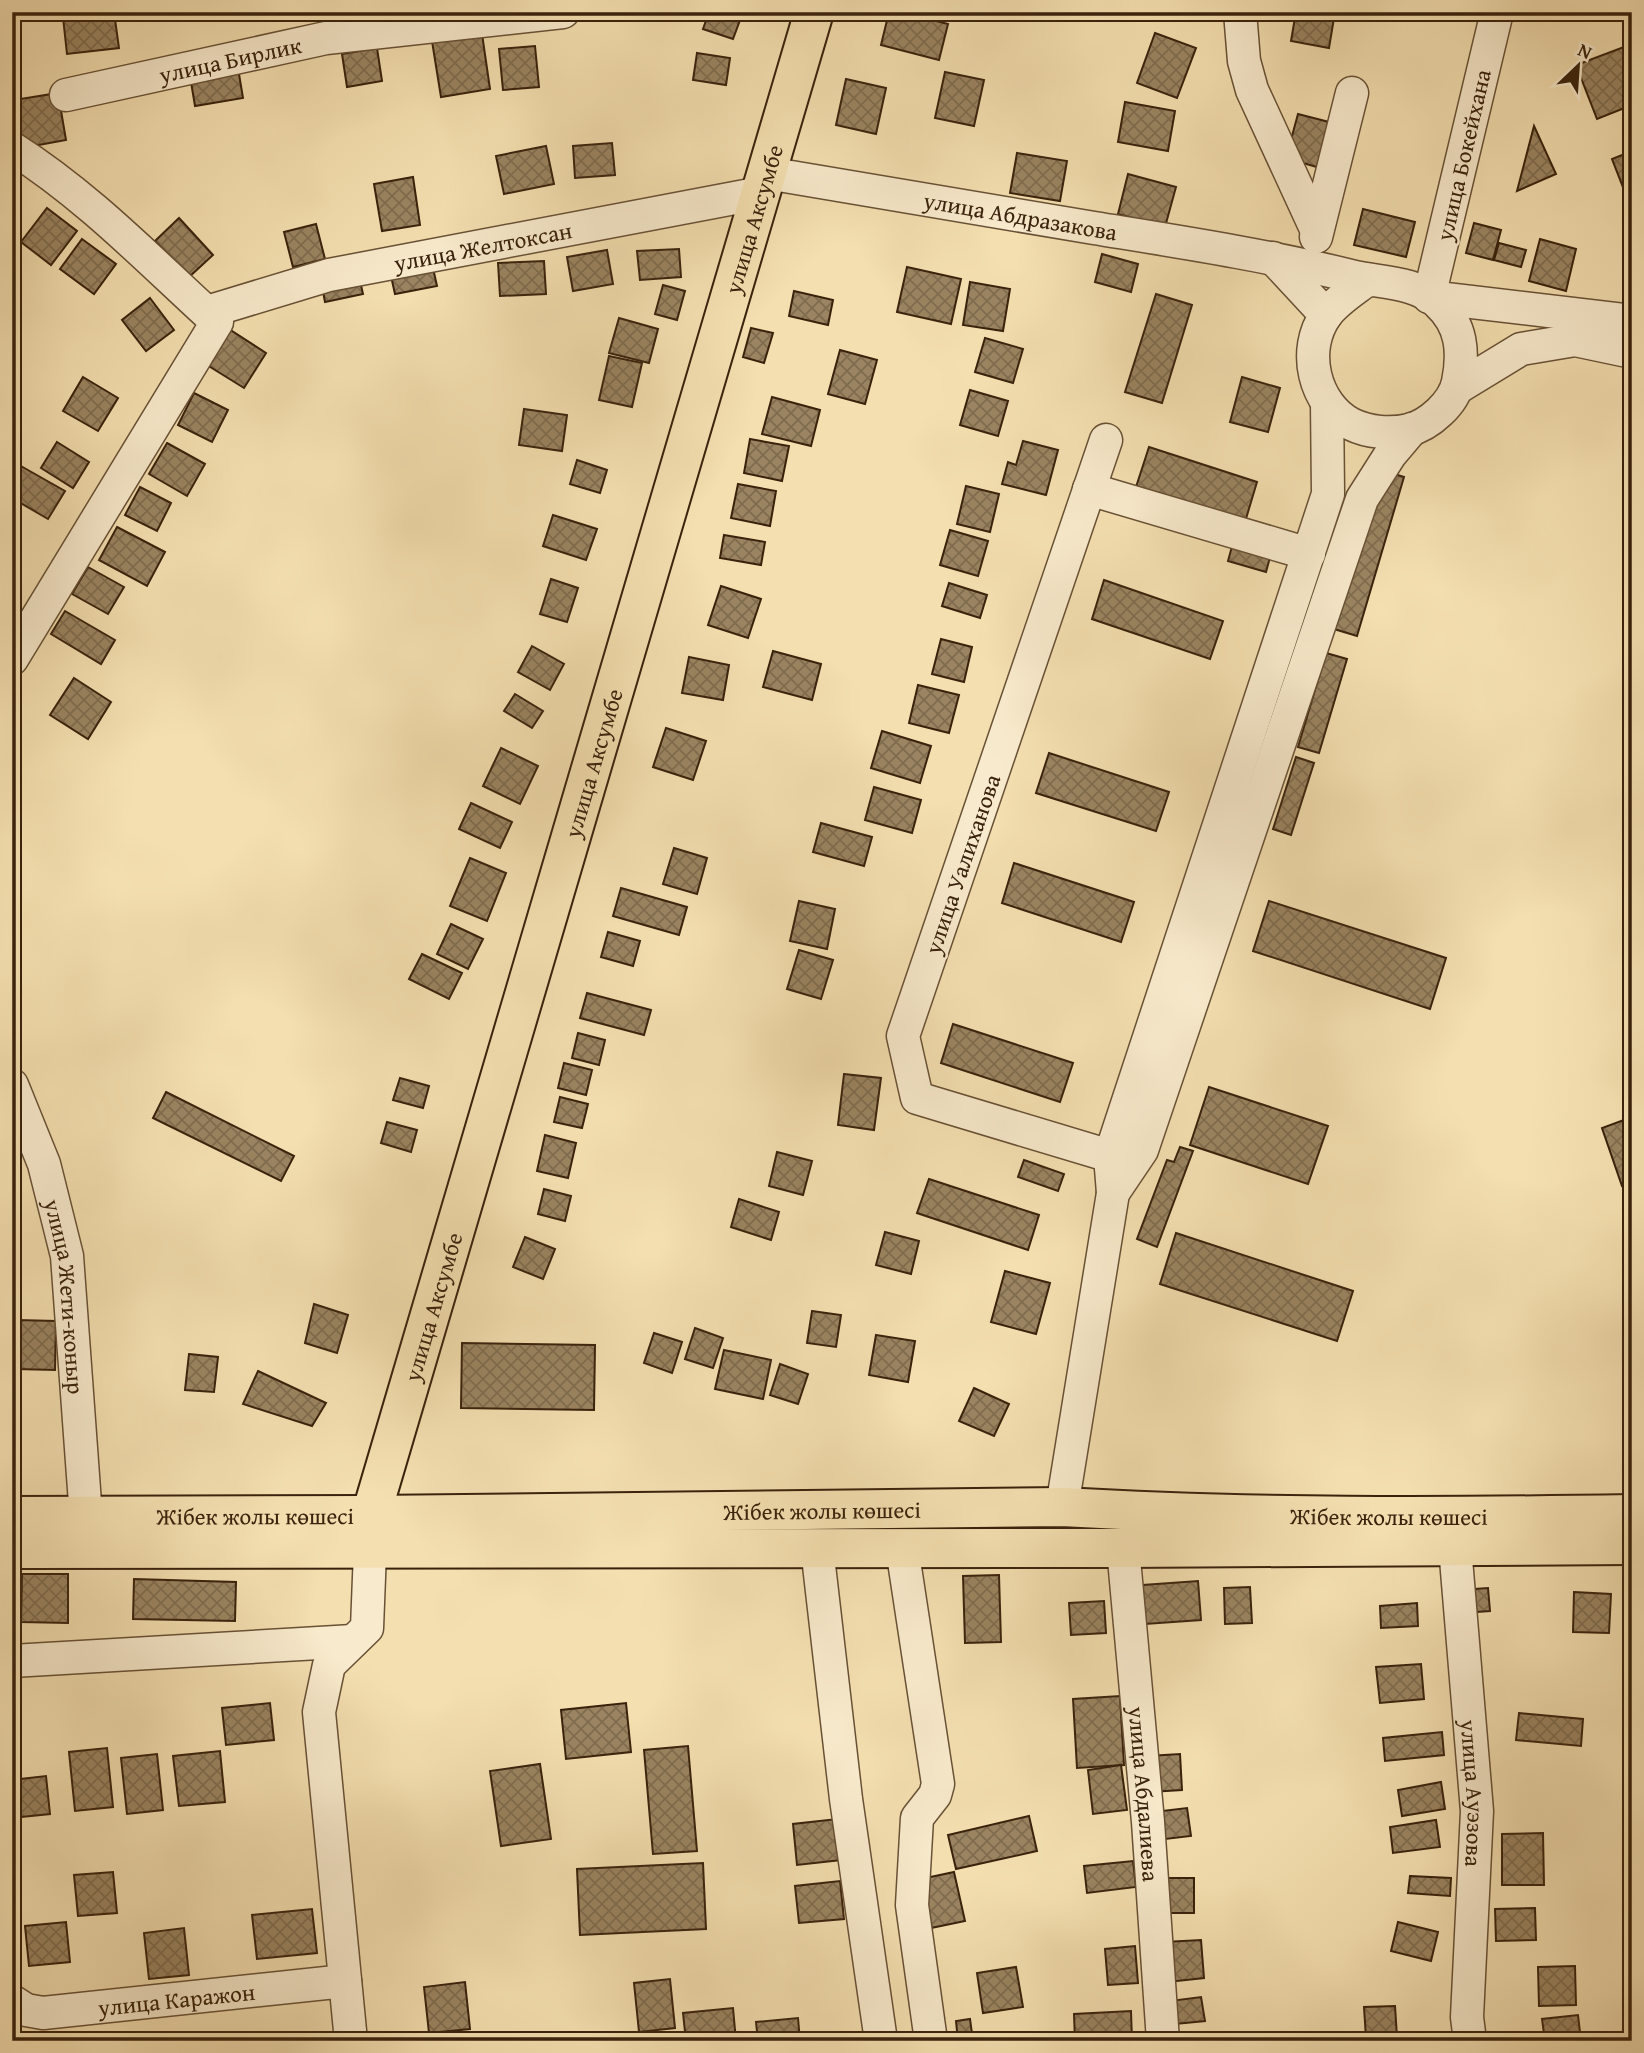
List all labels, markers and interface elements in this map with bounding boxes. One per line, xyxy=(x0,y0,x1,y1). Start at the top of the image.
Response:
street label: улица Бирлик xyxy=(155,27,304,91)
north arrow xyxy=(1542,32,1612,102)
text: N xyxy=(1574,35,1597,66)
street label: улица Бокейхана xyxy=(1427,66,1499,245)
street label: улица Аксумбе xyxy=(715,141,791,299)
street label: улица Абдразакова xyxy=(920,183,1120,248)
street label: улица Желтоксан xyxy=(390,213,575,279)
street label: улица Аксумбе xyxy=(555,684,630,843)
street label: улица Уалиханова xyxy=(915,770,1008,959)
street label: улица Жети-коныр xyxy=(37,1194,94,1395)
street label: улица Аксумбе xyxy=(394,1228,470,1386)
street label: Жібек жолы көшесі xyxy=(722,1492,921,1527)
street label: Жібек жолы көшесі xyxy=(155,1499,354,1532)
street label: Жібек жолы көшесі xyxy=(1289,1499,1488,1533)
street label: улица Абдалиева xyxy=(1121,1704,1169,1883)
street label: улица Ауэзова xyxy=(1453,1717,1494,1868)
street label: улица Каражон xyxy=(95,1974,256,2024)

